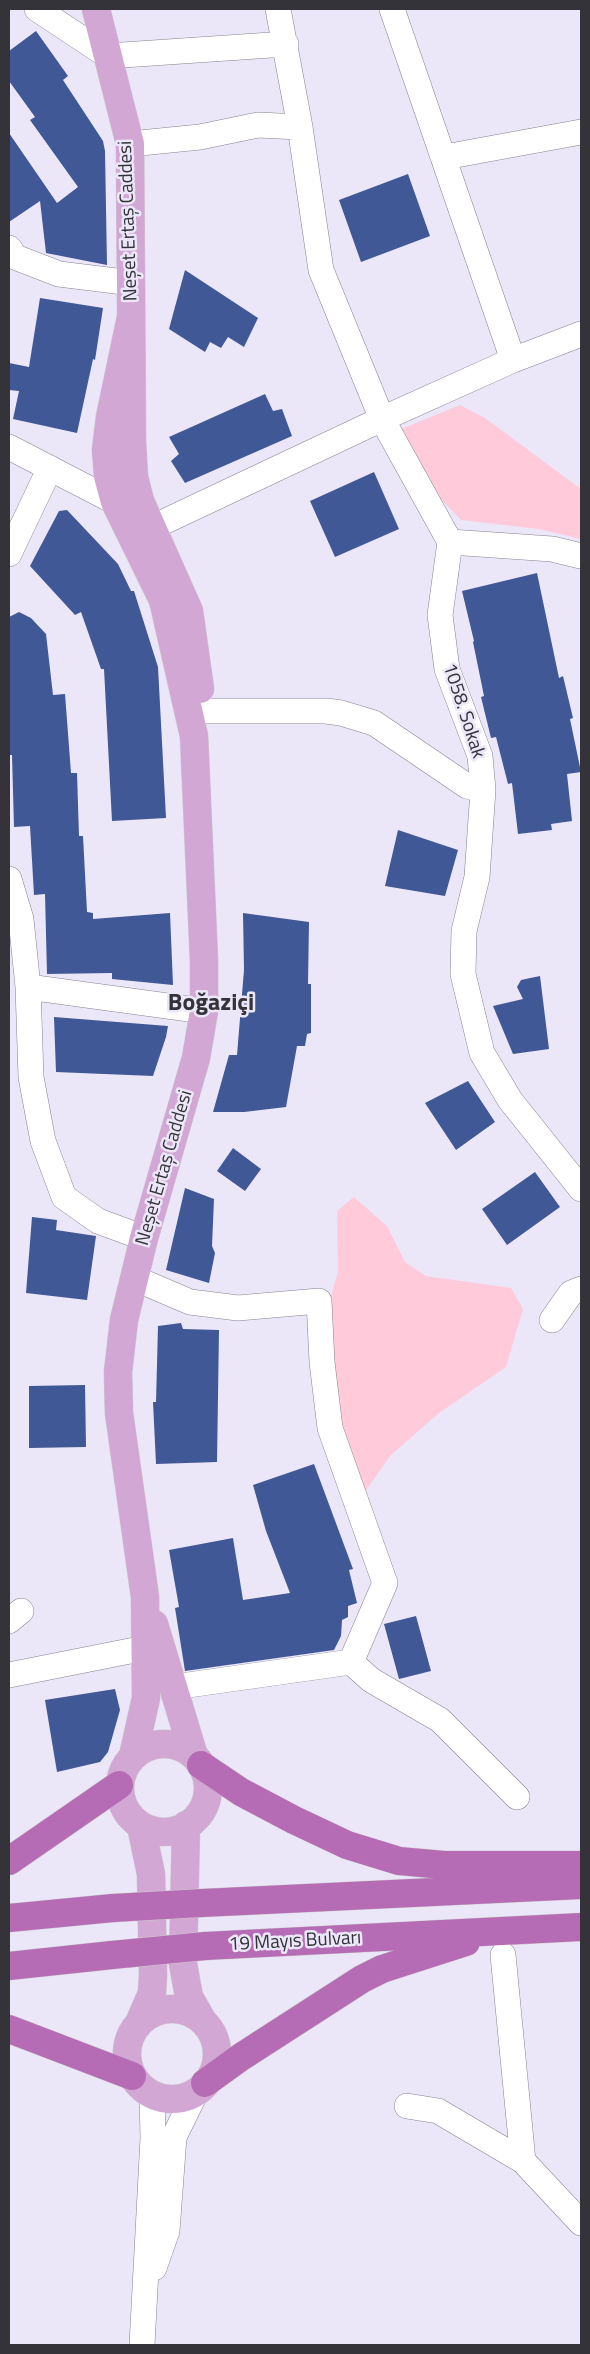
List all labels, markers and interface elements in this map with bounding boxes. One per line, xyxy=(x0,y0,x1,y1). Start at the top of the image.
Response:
street label: Neşet Ertaş Caddesi xyxy=(115,140,143,302)
street label: 1058. Sokak xyxy=(437,660,489,762)
district label: Boğaziçi xyxy=(168,990,254,1018)
street label: Neşet Ertaş Caddesi xyxy=(132,1088,198,1248)
street label: 19 Mayıs Bulvarı xyxy=(228,1927,362,1957)

